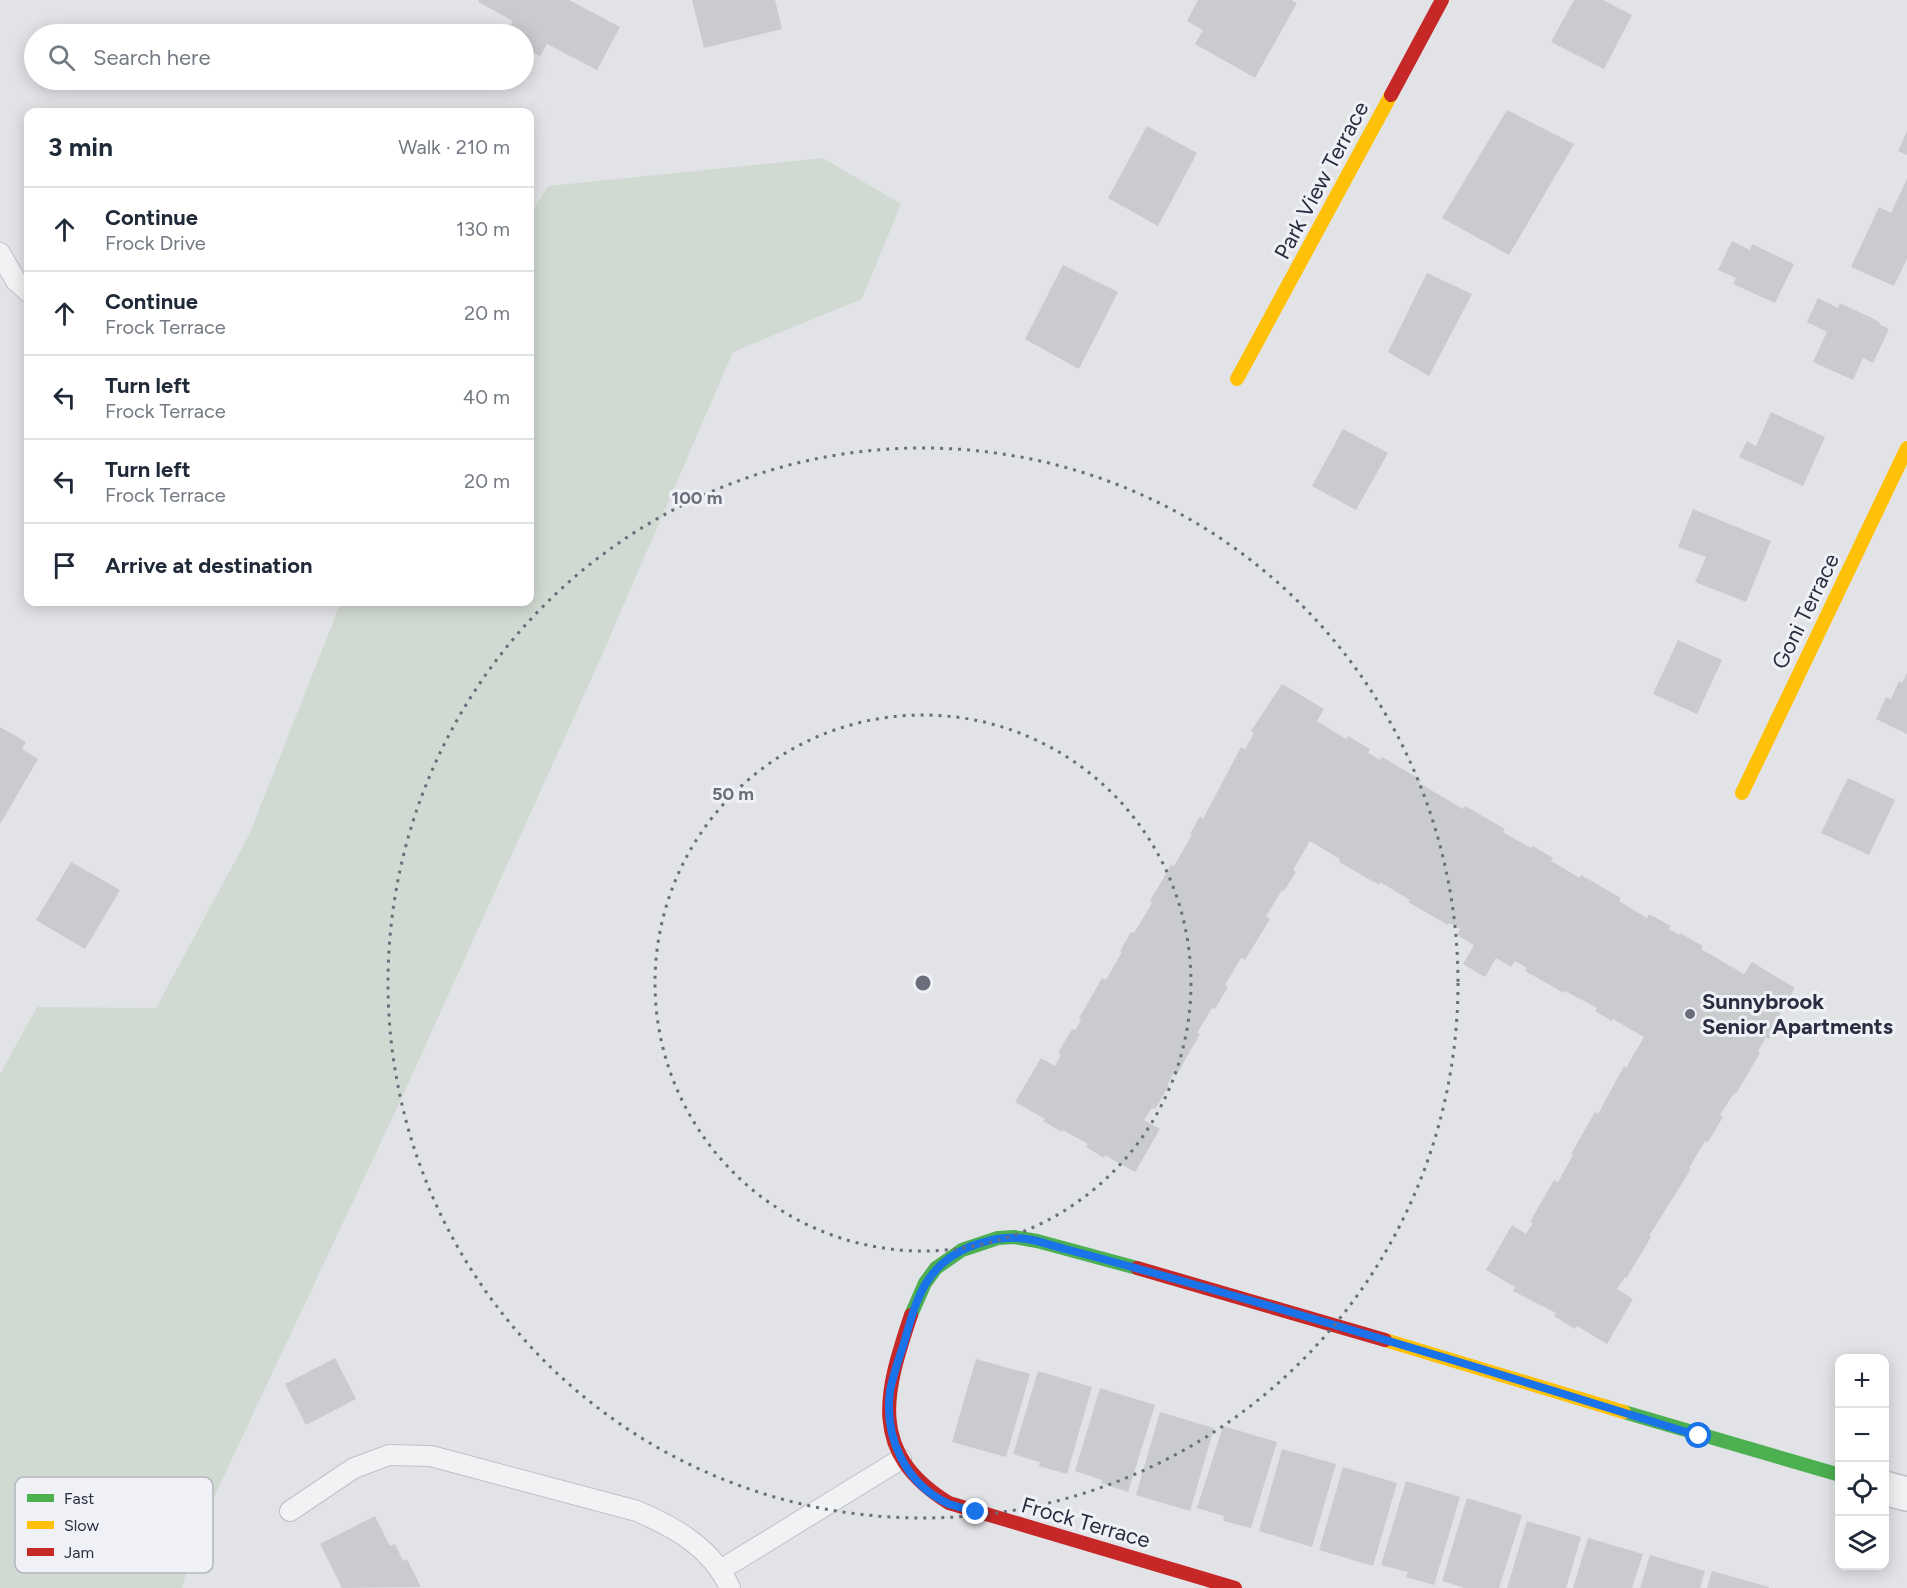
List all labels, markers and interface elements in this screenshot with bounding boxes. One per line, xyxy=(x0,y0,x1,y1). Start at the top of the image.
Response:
search box xyxy=(24,24,534,90)
icon: search xyxy=(45,41,78,74)
text: Search here xyxy=(93,44,211,71)
street label: Park View Terrace xyxy=(1268,97,1374,264)
text: 3 min xyxy=(48,131,113,163)
text: Walk · 210 m xyxy=(398,135,510,159)
text: Continue xyxy=(105,204,198,231)
icon: ahead xyxy=(48,213,81,246)
text: 130 m xyxy=(456,217,510,241)
text: Frock Drive xyxy=(105,231,206,255)
text: Continue xyxy=(105,288,198,315)
icon: ahead xyxy=(48,297,81,330)
text: 20 m xyxy=(464,301,510,325)
text: Frock Terrace xyxy=(105,315,226,339)
text: Turn left xyxy=(105,372,191,399)
icon: left xyxy=(48,381,81,414)
text: 40 m xyxy=(463,385,510,409)
text: Frock Terrace xyxy=(105,399,226,423)
text: Turn left xyxy=(105,456,191,483)
icon: left xyxy=(48,465,81,498)
text: 20 m xyxy=(464,469,510,493)
text: Frock Terrace xyxy=(105,483,226,507)
text: 100 m xyxy=(672,487,722,509)
icon: arrive xyxy=(48,549,81,582)
street label: Goni Terrace xyxy=(1766,549,1845,673)
text: Arrive at destination xyxy=(105,552,313,579)
text: 50 m xyxy=(712,783,754,805)
centre of rings xyxy=(913,973,933,993)
place label: Sunnybrook Senior Apartments xyxy=(1702,988,1893,1040)
marker: Sunnybrook Senior Apartments xyxy=(1683,1007,1697,1021)
map controls xyxy=(1835,1354,1889,1570)
button: + xyxy=(1835,1354,1889,1408)
button: − xyxy=(1835,1408,1889,1462)
route start xyxy=(1685,1422,1711,1448)
button: locate xyxy=(1835,1462,1889,1516)
legend xyxy=(15,1477,213,1573)
text: Fast xyxy=(64,1489,94,1508)
street label: Frock Terrace xyxy=(1018,1491,1153,1554)
route end xyxy=(962,1498,988,1524)
text: Slow xyxy=(64,1516,99,1535)
button: layers xyxy=(1835,1516,1889,1570)
text: Jam xyxy=(64,1543,94,1562)

